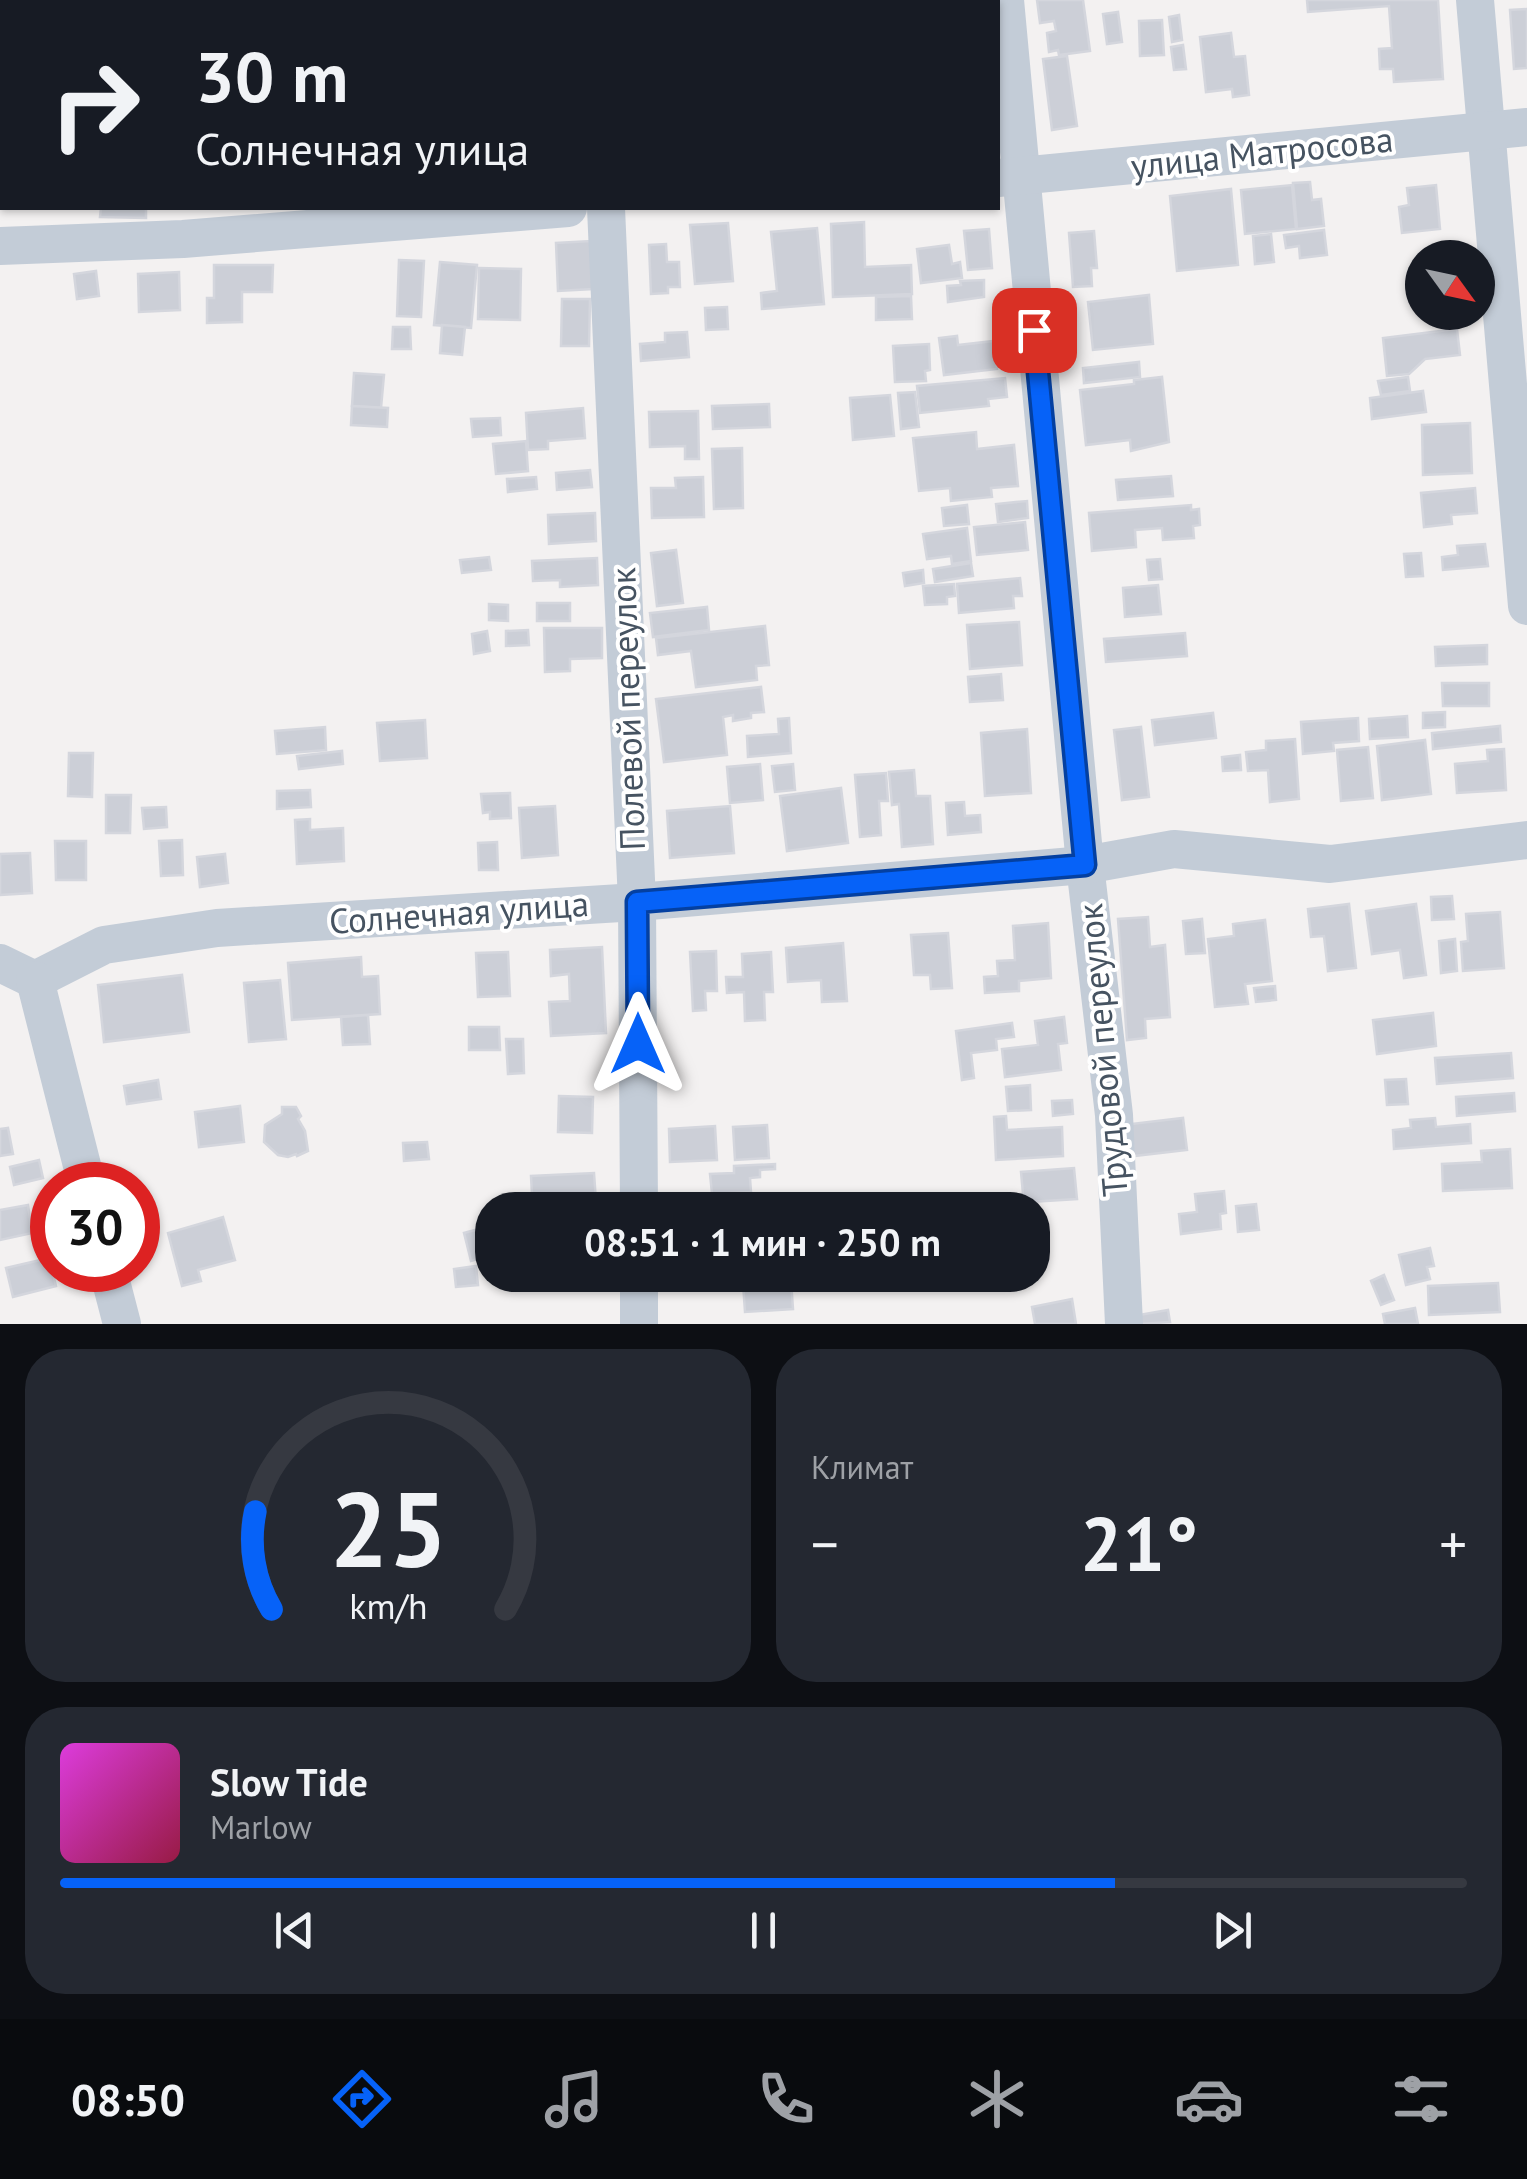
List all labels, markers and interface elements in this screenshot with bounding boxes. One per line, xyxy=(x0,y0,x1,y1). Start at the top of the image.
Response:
text: 30 m xyxy=(195,31,348,121)
icon: right xyxy=(30,40,160,170)
street label: улица Матросова xyxy=(1128,115,1395,189)
text: Солнечная улица xyxy=(195,119,529,177)
north arrow xyxy=(1405,240,1495,330)
map controls xyxy=(1405,240,1495,330)
pin xyxy=(992,288,1077,373)
icon: arrive xyxy=(1007,303,1062,358)
street label: Полевой переулок xyxy=(599,566,655,851)
street label: Солнечная улица xyxy=(328,880,590,944)
street label: Трудовой переулок xyxy=(1066,901,1138,1198)
position arrow xyxy=(586,992,690,1096)
speed limit sign: 30 xyxy=(30,1162,160,1292)
text: 08:51 · 1 мин · 250 m xyxy=(584,1217,941,1266)
text: Климат xyxy=(811,1446,913,1488)
text: 25 xyxy=(329,1461,447,1596)
text: 21° xyxy=(1080,1495,1198,1592)
text: − xyxy=(811,1508,839,1579)
text: + xyxy=(1439,1508,1467,1579)
text: km/h xyxy=(349,1583,427,1629)
text: Slow Tide xyxy=(210,1757,368,1806)
text: Marlow xyxy=(210,1806,312,1848)
icon: previous xyxy=(267,1903,322,1958)
icon: pause xyxy=(736,1903,791,1958)
icon: next xyxy=(1205,1903,1260,1958)
icon: directions xyxy=(327,2064,397,2134)
icon: music xyxy=(539,2064,609,2134)
icon: phone xyxy=(751,2064,821,2134)
icon: climate xyxy=(962,2064,1032,2134)
icon: car xyxy=(1174,2064,1244,2134)
icon: filters xyxy=(1386,2064,1456,2134)
text: 08:50 xyxy=(71,2070,185,2128)

